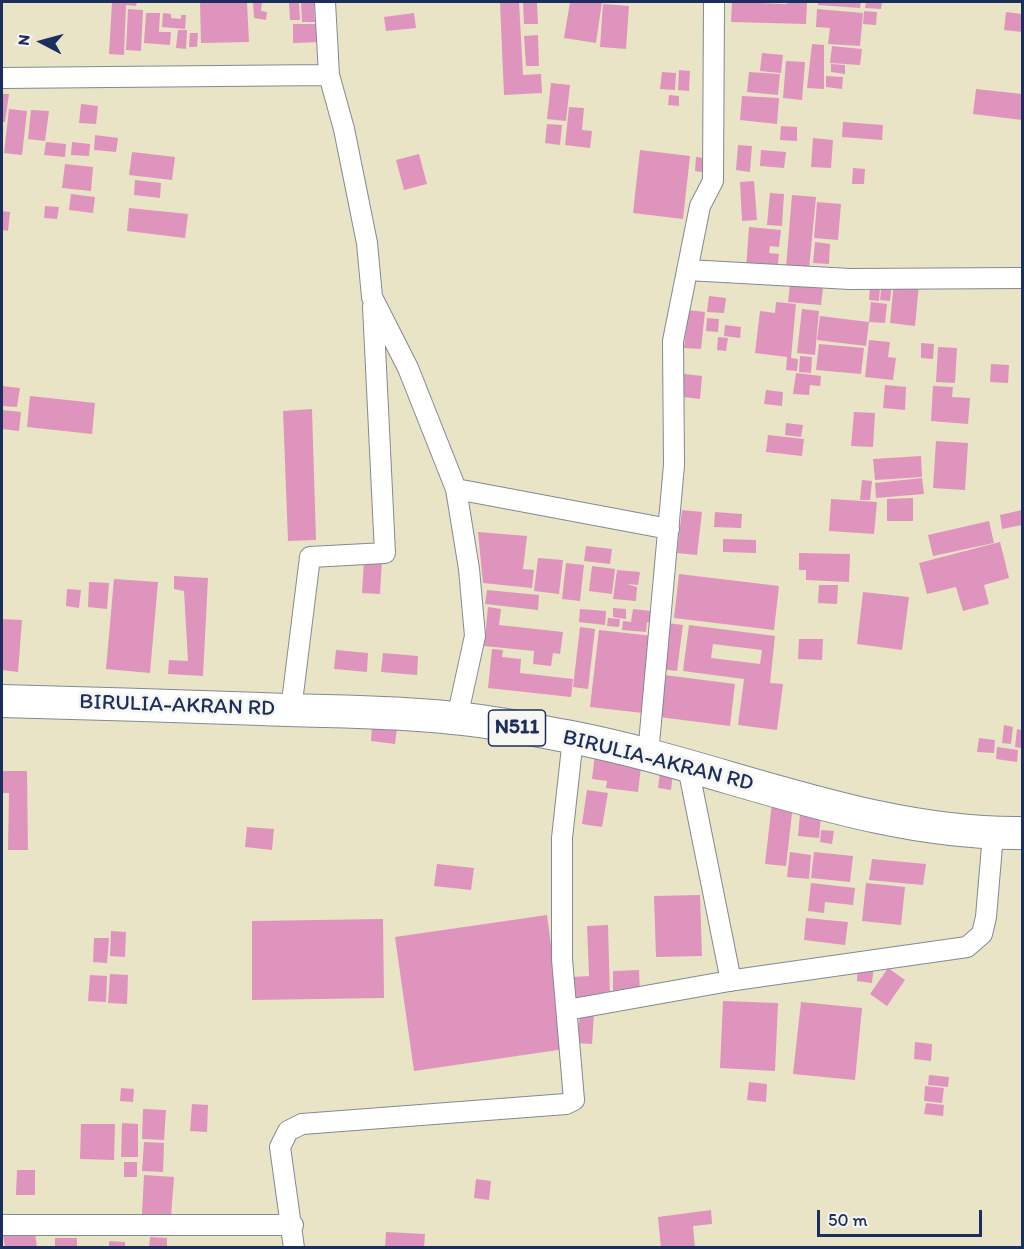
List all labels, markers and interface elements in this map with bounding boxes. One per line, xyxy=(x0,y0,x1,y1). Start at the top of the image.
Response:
north arrow xyxy=(12,12,72,72)
text: N xyxy=(14,34,34,46)
street label: BIRULIA-AKRAN RD xyxy=(79,689,275,723)
road number: N511 xyxy=(488,710,546,746)
street label: BIRULIA-AKRAN RD xyxy=(560,725,756,797)
scale bar xyxy=(820,1198,985,1236)
text: 50 m xyxy=(828,1209,868,1231)

